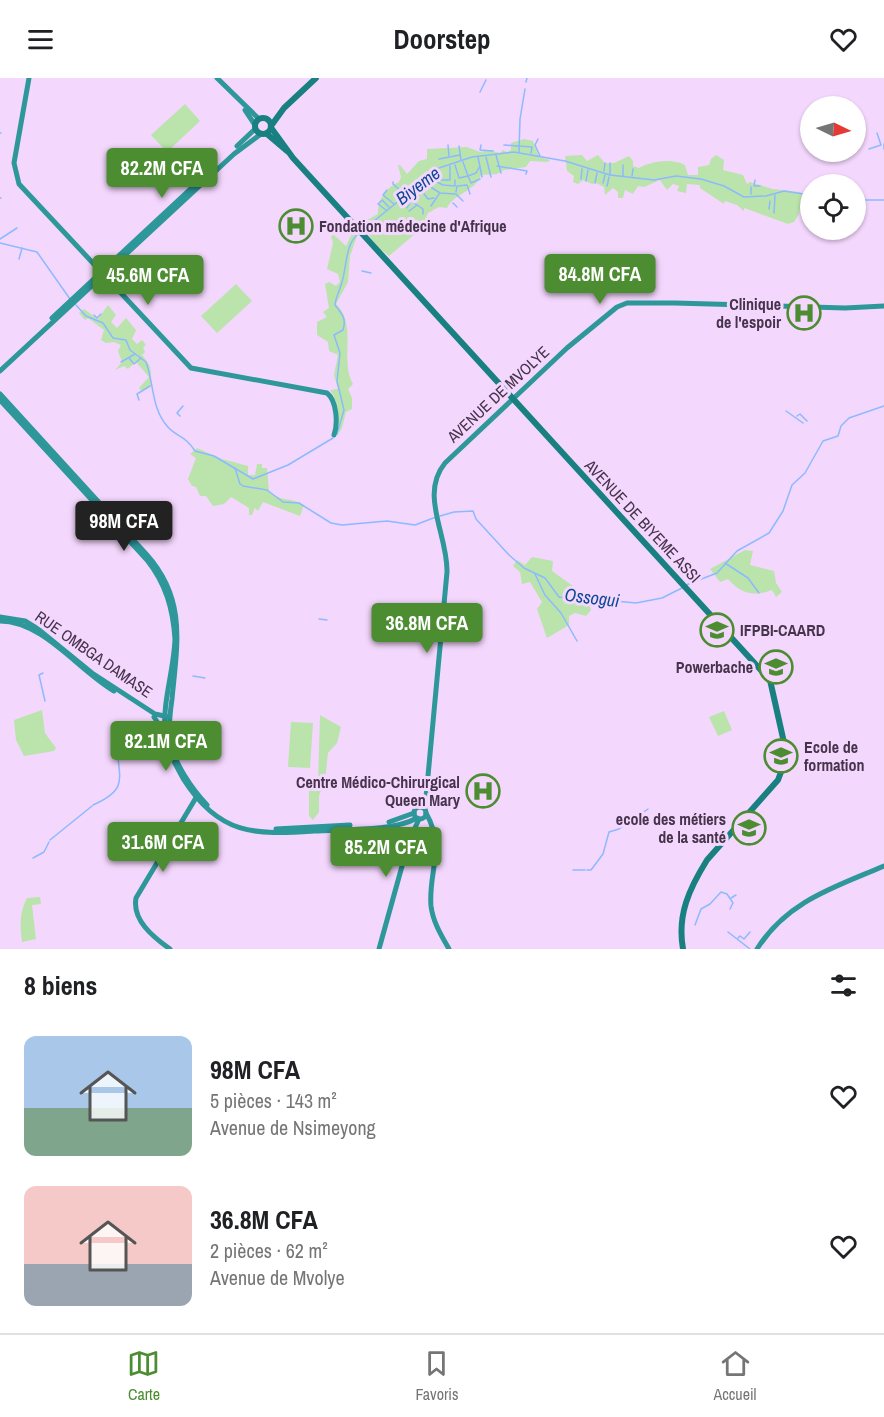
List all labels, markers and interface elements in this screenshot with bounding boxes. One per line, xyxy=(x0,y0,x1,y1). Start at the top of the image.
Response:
text: Doorstep xyxy=(393,21,491,57)
icon: menu xyxy=(24,23,57,56)
icon: heart xyxy=(827,23,860,56)
north arrow xyxy=(800,96,866,162)
map controls xyxy=(800,96,866,240)
pin: 82.2M CFA xyxy=(93,148,231,199)
text: 82.2M CFA xyxy=(121,154,203,181)
water label: Biyeme xyxy=(390,161,445,211)
button: locate xyxy=(800,174,866,240)
hospital icon: Fondation médecine d'Afrique xyxy=(278,208,314,244)
place label: Fondation médecine d'Afrique xyxy=(319,215,507,237)
pin: 84.8M CFA xyxy=(531,254,669,305)
pin: 45.6M CFA xyxy=(79,255,217,306)
text: 84.8M CFA xyxy=(559,260,641,287)
text: 45.6M CFA xyxy=(107,261,189,288)
place label: Clinique de l'espoir xyxy=(716,293,782,333)
hospital icon: Clinique de l'espoir xyxy=(786,295,822,331)
street label: AVENUE DE MVOLYE xyxy=(441,341,554,448)
street label: AVENUE DE BIYEME ASSI xyxy=(579,454,706,587)
pin: 98M CFA xyxy=(69,501,179,552)
text: 98M CFA xyxy=(89,507,159,534)
water label: Ossogui xyxy=(563,582,621,613)
pin: 36.8M CFA xyxy=(358,603,496,654)
street label: RUE OMBGA DAMASE xyxy=(31,605,157,703)
text: 36.8M CFA xyxy=(386,609,468,636)
school or university icon: IFPBI-CAARD xyxy=(699,612,735,648)
place label: IFPBI-CAARD xyxy=(740,619,825,641)
school or university icon: Powerbache xyxy=(758,649,794,685)
place label: Powerbache xyxy=(676,656,753,678)
pin: 82.1M CFA xyxy=(97,721,235,772)
text: 82.1M CFA xyxy=(125,727,207,754)
place label: Ecole de formation xyxy=(804,736,865,776)
school or university icon: Ecole de formation xyxy=(763,738,799,774)
place label: Centre Médico-Chirurgical Queen Mary xyxy=(296,771,461,811)
hospital icon: Centre Médico-Chirurgical Queen Mary xyxy=(465,773,501,809)
place label: ecole des métiers de la santé xyxy=(616,808,726,848)
school or university icon: ecole des métiers de la santé xyxy=(731,810,767,846)
pin: 31.6M CFA xyxy=(94,822,232,873)
pin: 85.2M CFA xyxy=(317,827,455,878)
text: 31.6M CFA xyxy=(122,828,204,855)
text: 85.2M CFA xyxy=(345,833,427,860)
text: 8 biens xyxy=(24,968,97,1003)
icon: filters xyxy=(827,969,860,1002)
text: 98M CFA xyxy=(210,1052,300,1087)
icon: home xyxy=(72,1060,144,1132)
icon: heart xyxy=(827,1080,860,1113)
text: 5 pièces · 143 m² xyxy=(210,1087,337,1114)
text: Avenue de Nsimeyong xyxy=(210,1114,376,1141)
text: 36.8M CFA xyxy=(210,1202,318,1237)
icon: home xyxy=(72,1210,144,1282)
icon: heart xyxy=(827,1230,860,1263)
text: 2 pièces · 62 m² xyxy=(210,1237,328,1264)
text: Avenue de Mvolye xyxy=(210,1264,345,1291)
tab: Carte xyxy=(127,1347,160,1405)
tab: Favoris xyxy=(415,1347,459,1405)
tab: Accueil xyxy=(713,1347,757,1405)

